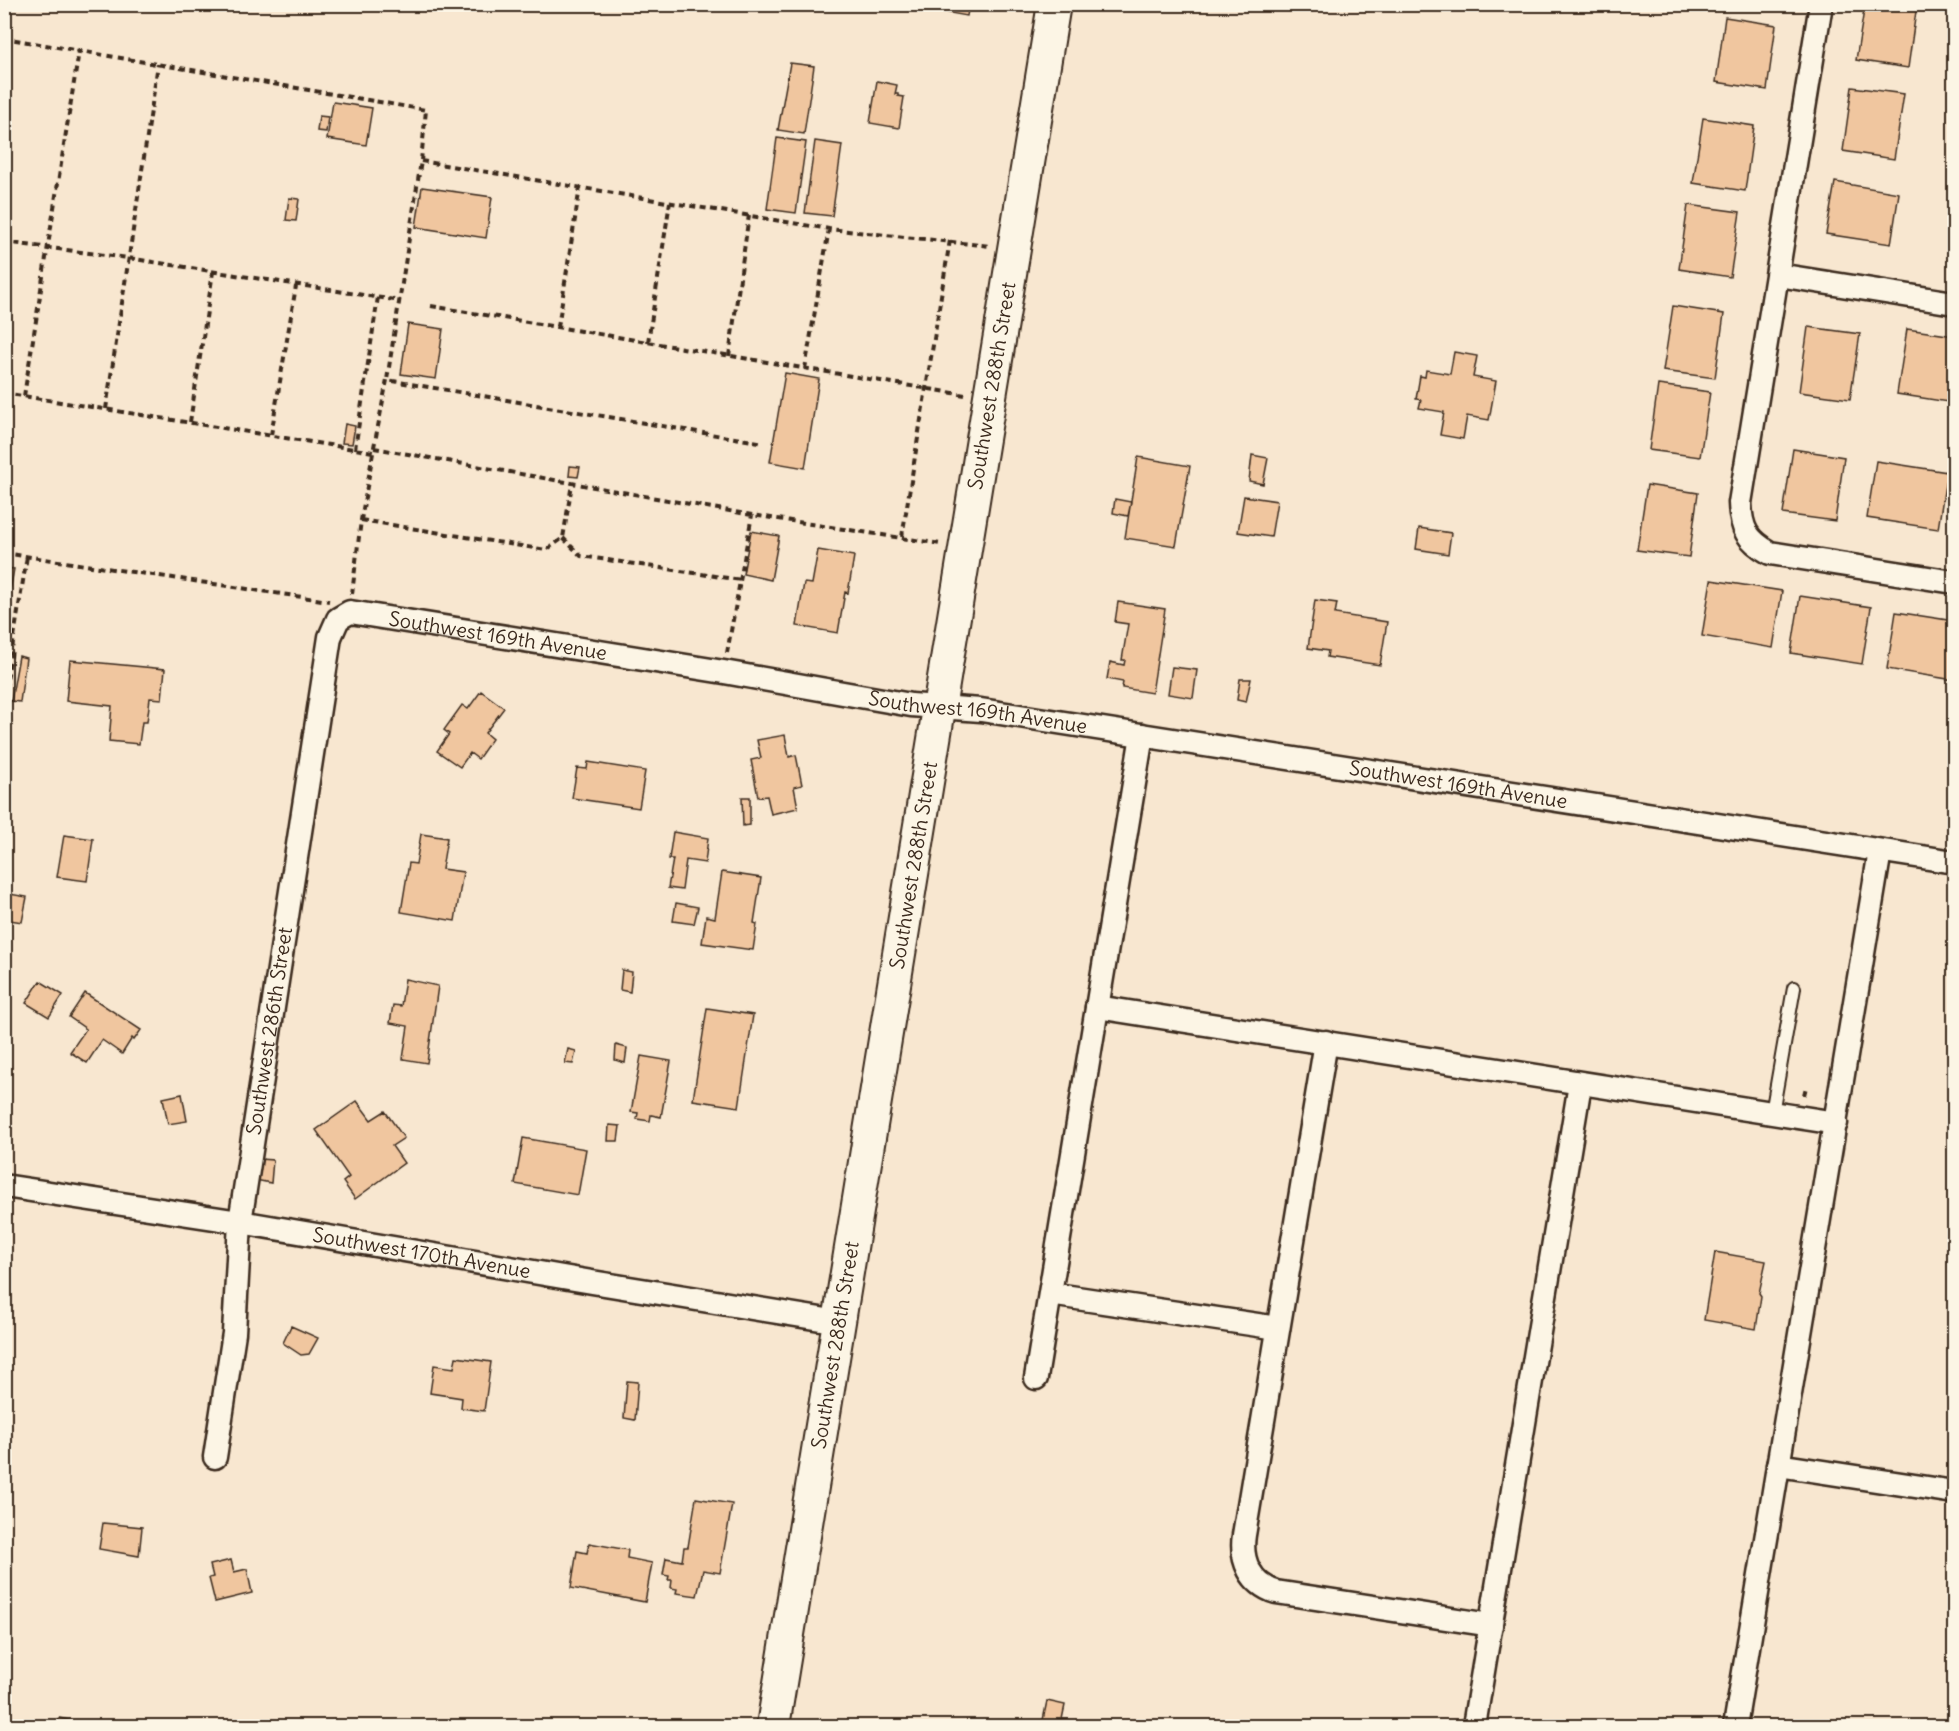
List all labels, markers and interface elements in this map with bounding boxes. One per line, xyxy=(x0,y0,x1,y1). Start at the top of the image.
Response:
street label: Southwest 288th Street xyxy=(962,280,1020,491)
street label: Southwest 169th Avenue xyxy=(387,605,609,665)
street label: Southwest 169th Avenue xyxy=(867,685,1089,738)
street label: Southwest 169th Avenue xyxy=(1347,755,1569,813)
street label: Southwest 288th Street xyxy=(884,759,942,971)
street label: Southwest 286th Street xyxy=(241,925,297,1136)
street label: Southwest 170th Avenue xyxy=(311,1222,532,1283)
street label: Southwest 288th Street xyxy=(805,1239,864,1451)

